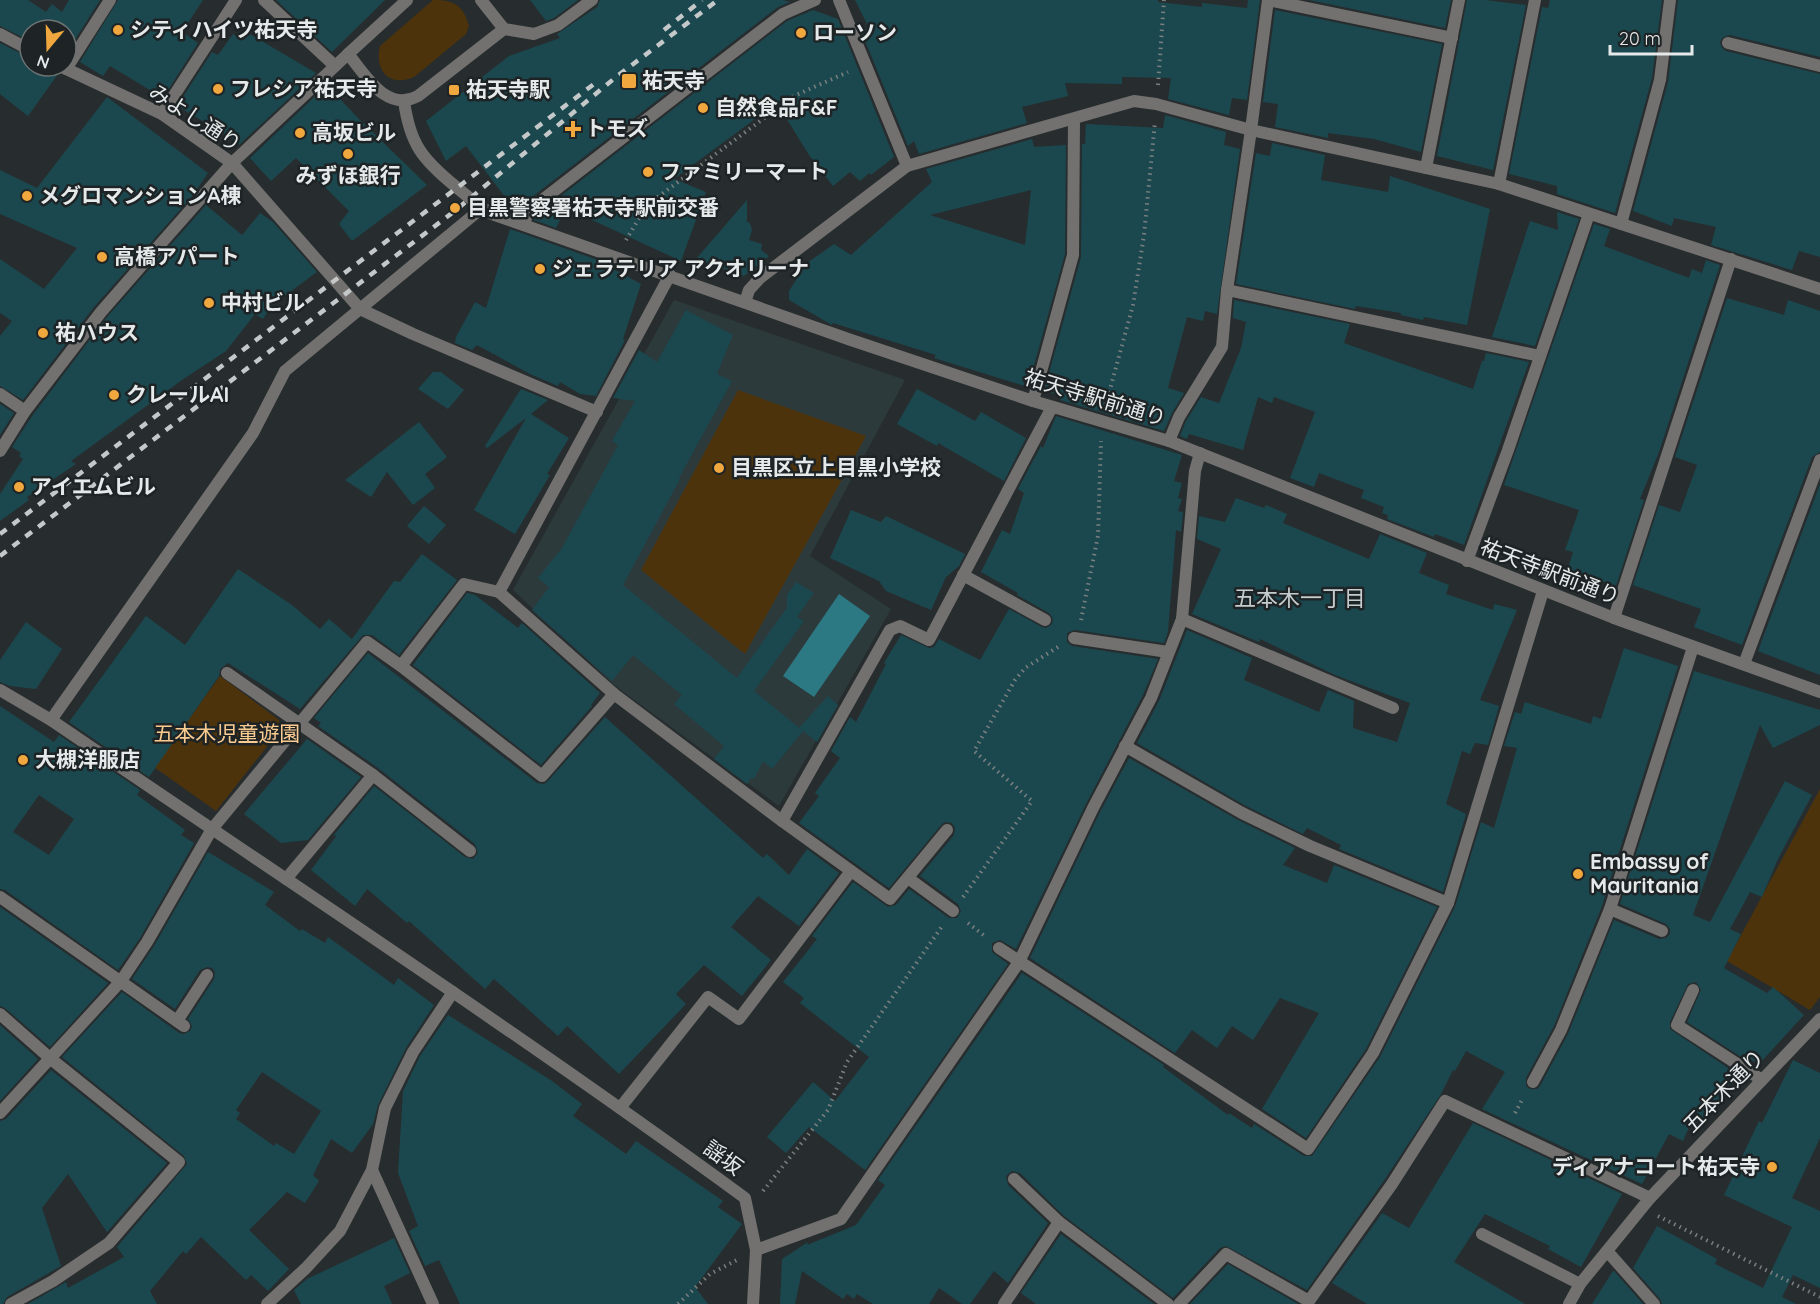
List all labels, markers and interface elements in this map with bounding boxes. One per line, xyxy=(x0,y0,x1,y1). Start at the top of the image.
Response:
place label: シティハイツ祐天寺 xyxy=(130,16,317,42)
north arrow xyxy=(18,18,78,78)
scale bar xyxy=(1610,18,1692,56)
place label: ローソン xyxy=(813,19,897,45)
marker: シティハイツ祐天寺 xyxy=(111,23,125,37)
marker: ローソン xyxy=(794,26,808,40)
text: 20 m xyxy=(1619,27,1661,50)
text: N xyxy=(34,51,52,74)
place label: 祐天寺 xyxy=(642,67,705,93)
marker: 祐天寺 xyxy=(620,72,638,90)
place label: フレシア祐天寺 xyxy=(230,75,377,101)
place label: 祐天寺駅 xyxy=(466,76,550,102)
street label: みよし通り xyxy=(144,78,247,157)
marker: フレシア祐天寺 xyxy=(211,82,225,96)
marker: 祐天寺駅 xyxy=(447,83,461,97)
place label: 自然食品F&F xyxy=(715,94,838,120)
marker: 自然食品F&F xyxy=(696,101,710,115)
place label: トモズ xyxy=(585,115,648,141)
place label: 高坂ビル xyxy=(312,119,396,145)
marker: トモズ xyxy=(566,122,580,136)
marker: 高坂ビル xyxy=(293,126,307,140)
marker: みずほ銀行 xyxy=(341,147,355,161)
place label: ファミリーマート xyxy=(660,158,828,184)
place label: みずほ銀行 xyxy=(296,162,401,188)
marker: ファミリーマート xyxy=(641,165,655,179)
place label: メグロマンションA棟 xyxy=(39,182,241,208)
marker: メグロマンションA棟 xyxy=(20,189,34,203)
place label: 目黒警察署祐天寺駅前交番 xyxy=(467,194,719,220)
marker: 目黒警察署祐天寺駅前交番 xyxy=(448,201,462,215)
place label: 高橋アパート xyxy=(114,243,240,269)
marker: 高橋アパート xyxy=(95,250,109,264)
place label: ジェラテリア アクオリーナ xyxy=(552,255,809,281)
marker: ジェラテリア アクオリーナ xyxy=(533,262,547,276)
place label: 中村ビル xyxy=(221,289,305,315)
marker: 中村ビル xyxy=(202,296,216,310)
place label: 祐ハウス xyxy=(55,319,139,345)
marker: 祐ハウス xyxy=(36,326,50,340)
street label: 祐天寺駅前通り xyxy=(1021,363,1169,431)
place label: クレールAI xyxy=(126,381,229,407)
marker: クレールAI xyxy=(107,388,121,402)
place label: 目黒区立上目黒小学校 xyxy=(731,454,941,480)
marker: 目黒区立上目黒小学校 xyxy=(712,461,726,475)
place label: アイエムビル xyxy=(31,473,156,499)
marker: アイエムビル xyxy=(12,480,26,494)
street label: 祐天寺駅前通り xyxy=(1477,533,1624,610)
district label: 五本木一丁目 xyxy=(1234,584,1366,612)
park label: 五本木児童遊園 xyxy=(154,720,301,746)
place label: 大槻洋服店 xyxy=(35,746,140,772)
marker: 大槻洋服店 xyxy=(16,753,30,767)
place label: Embassy of Mauritania xyxy=(1590,848,1709,898)
marker: Embassy of Mauritania xyxy=(1571,867,1585,881)
street label: 五本木通り xyxy=(1677,1044,1769,1137)
street label: 謡坂 xyxy=(699,1134,748,1180)
place label: ディアナコート祐天寺 xyxy=(1552,1153,1760,1179)
marker: ディアナコート祐天寺 xyxy=(1765,1160,1779,1174)

